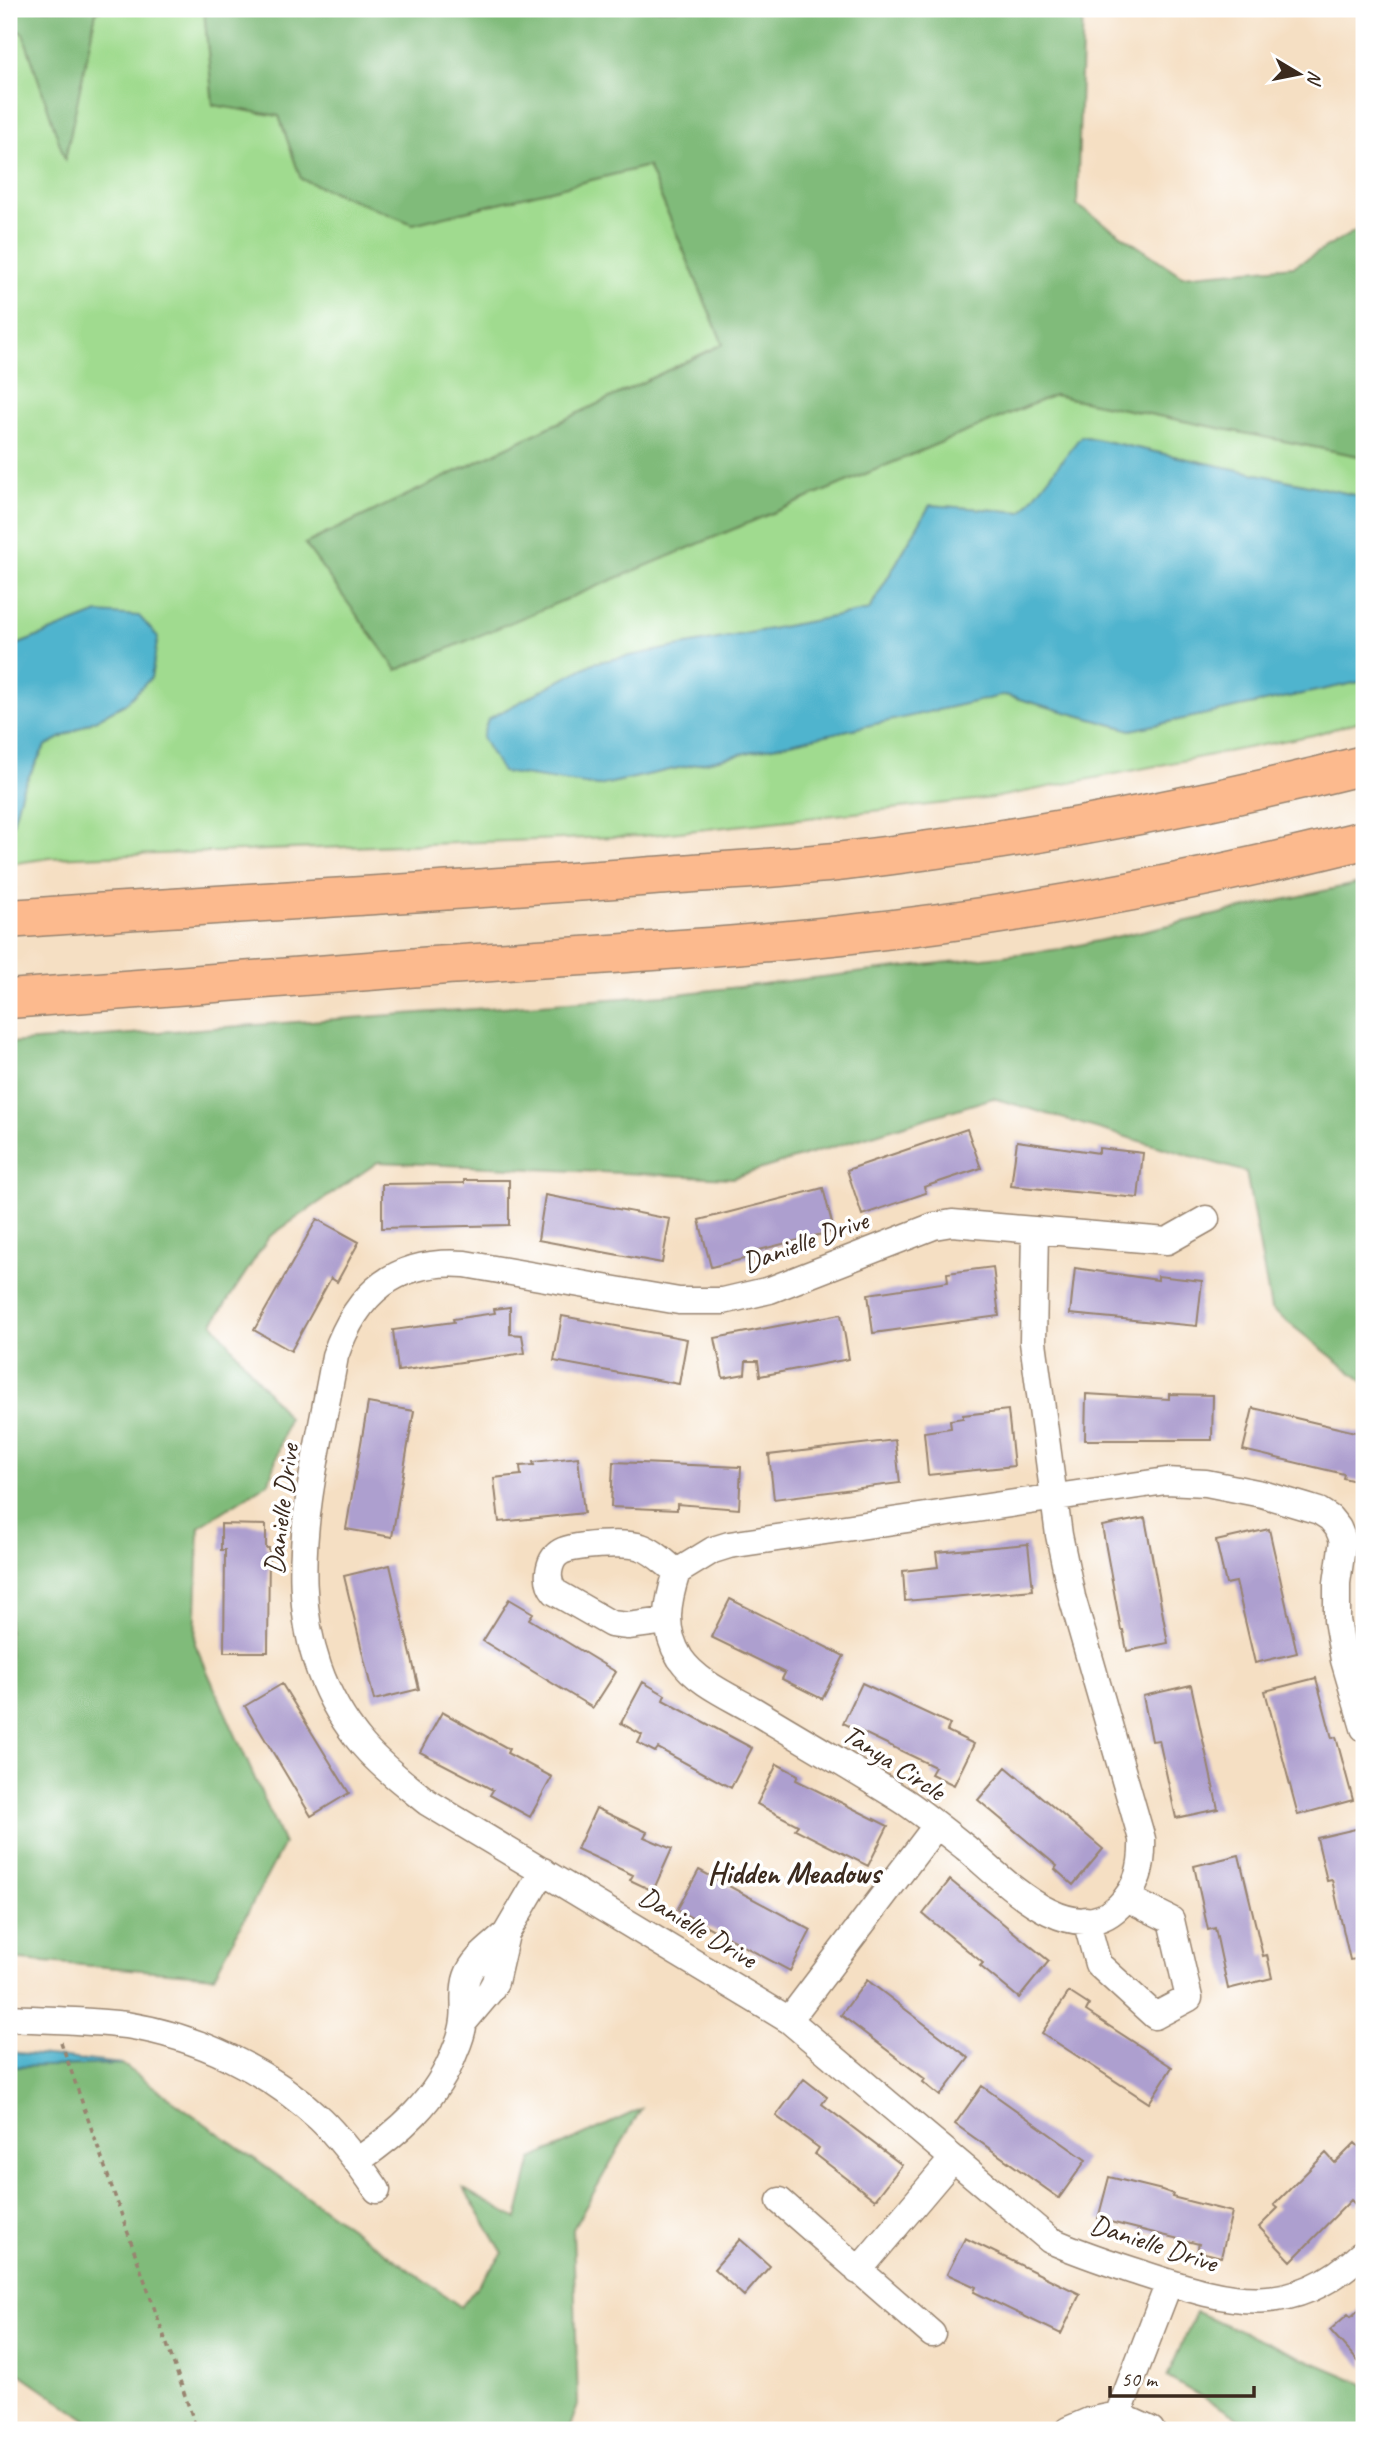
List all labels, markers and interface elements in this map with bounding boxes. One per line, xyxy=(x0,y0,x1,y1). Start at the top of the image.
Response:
north arrow xyxy=(1264,38,1334,108)
text: N xyxy=(1301,69,1328,88)
street label: Danielle Drive xyxy=(738,1202,874,1280)
street label: Danielle Drive xyxy=(256,1440,307,1576)
street label: Tanya Circle xyxy=(836,1716,953,1809)
district label: Hidden Meadows xyxy=(708,1854,884,1892)
street label: Danielle Drive xyxy=(633,1878,765,1977)
street label: Danielle Drive xyxy=(1086,2206,1223,2280)
scale bar xyxy=(1110,2355,1254,2399)
text: 50 m xyxy=(1121,2366,1159,2392)

